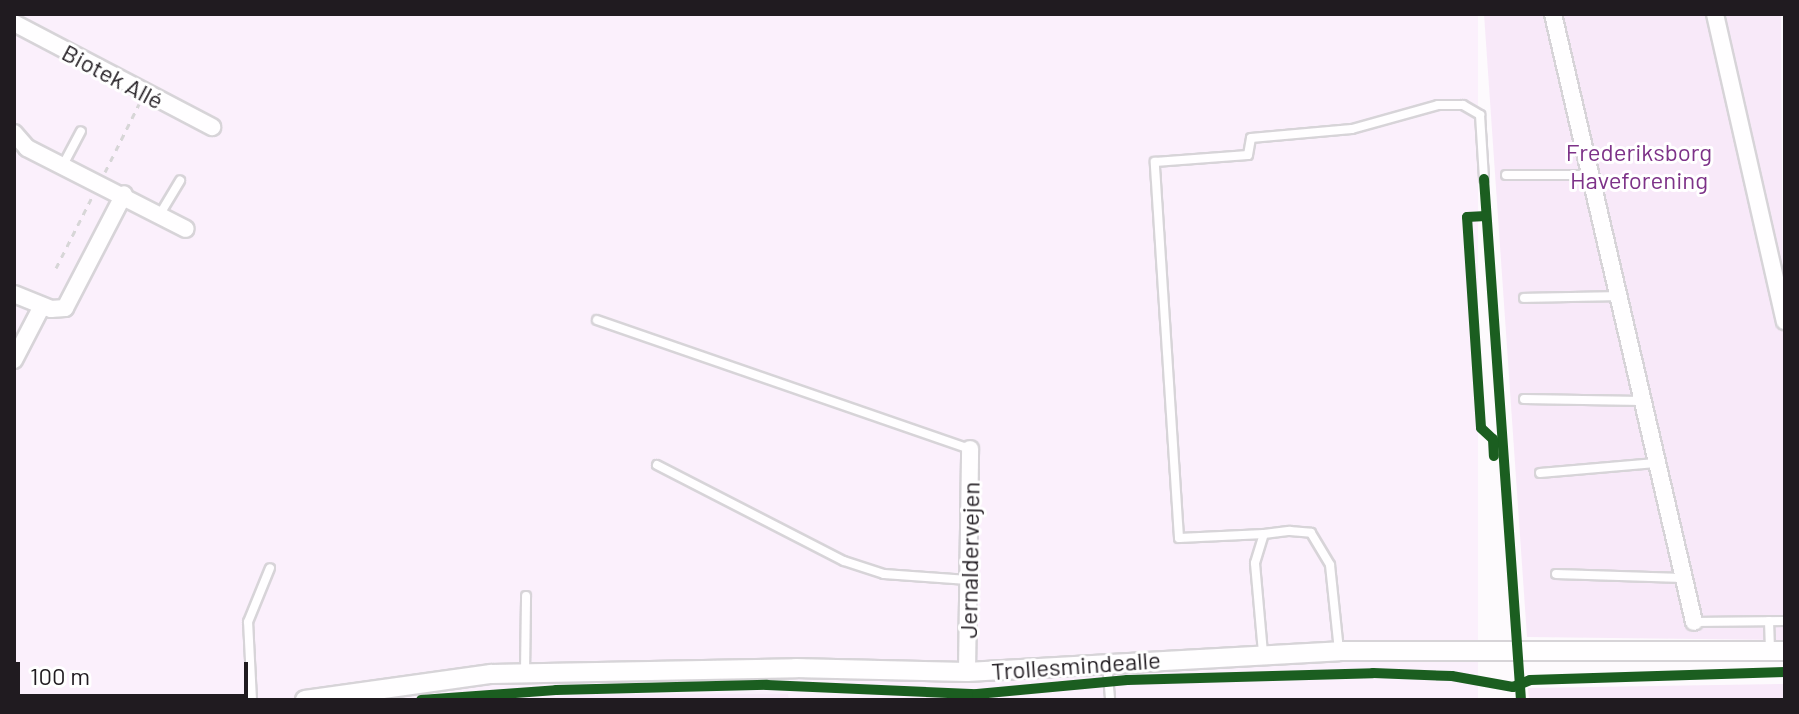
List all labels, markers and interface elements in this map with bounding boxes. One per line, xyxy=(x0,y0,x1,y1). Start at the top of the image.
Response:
street label: Biotek Allé xyxy=(57,37,169,115)
park label: Frederiksborg Haveforening xyxy=(1566,138,1712,194)
street label: Jernaldervejen xyxy=(953,481,985,639)
street label: Trollesmindealle xyxy=(990,645,1162,685)
scale bar xyxy=(20,646,252,696)
text: 100 m xyxy=(30,661,90,690)

